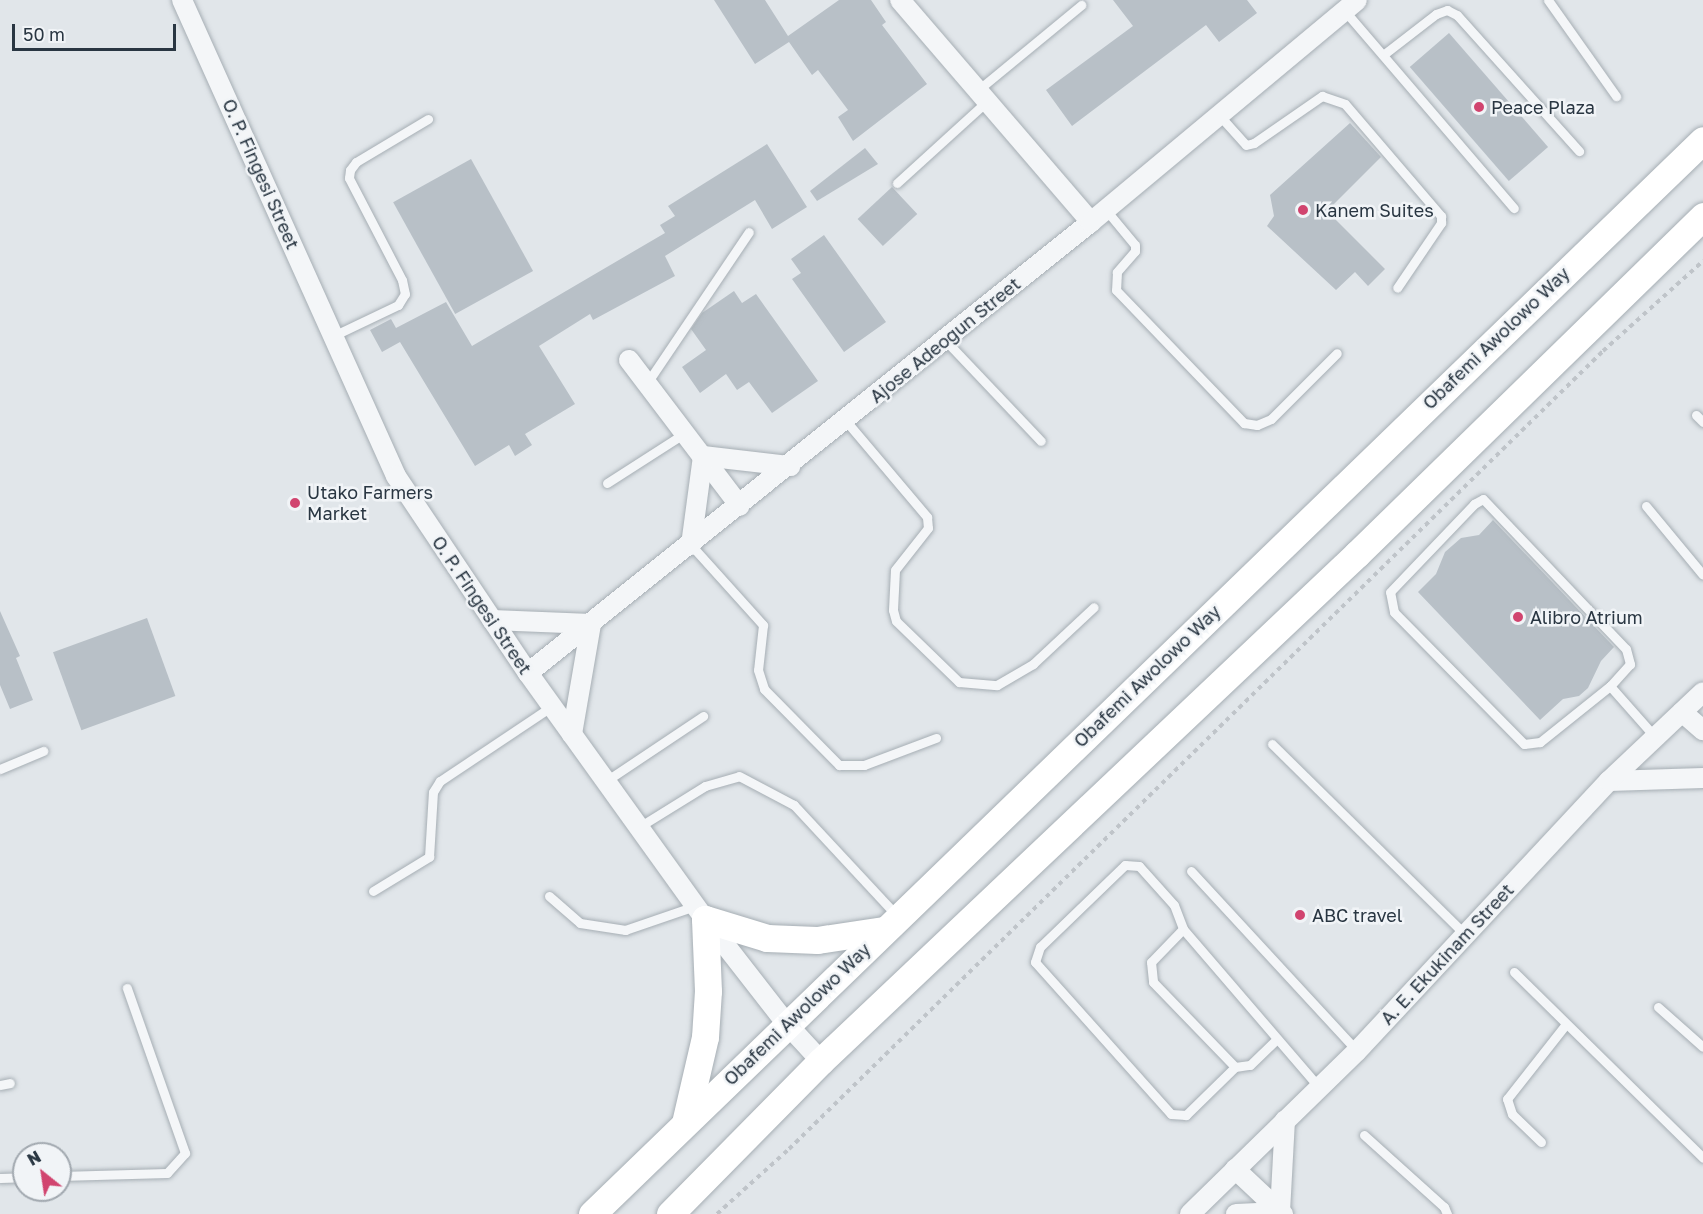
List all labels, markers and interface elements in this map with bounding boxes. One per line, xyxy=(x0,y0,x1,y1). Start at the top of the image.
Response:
scale bar xyxy=(15,12,178,50)
text: 50 m xyxy=(23,23,65,45)
street label: O. P. Fingesi Street xyxy=(218,95,304,253)
place label: Peace Plaza xyxy=(1491,96,1595,118)
marker: Peace Plaza xyxy=(1472,100,1486,114)
place label: Kanem Suites xyxy=(1315,199,1434,221)
marker: Kanem Suites xyxy=(1296,203,1310,217)
street label: Obafemi Awolowo Way xyxy=(1418,262,1574,414)
street label: Ajose Adeogun Street xyxy=(865,273,1025,407)
place label: Utako Farmers Market xyxy=(307,482,433,524)
marker: Utako Farmers Market xyxy=(288,496,302,510)
street label: O. P. Fingesi Street xyxy=(428,532,536,678)
street label: Obafemi Awolowo Way xyxy=(1069,600,1225,752)
place label: Alibro Atrium xyxy=(1530,606,1643,628)
marker: Alibro Atrium xyxy=(1511,610,1525,624)
street label: A. E. Ekukinam Street xyxy=(1376,879,1518,1029)
place label: ABC travel xyxy=(1312,904,1403,926)
marker: ABC travel xyxy=(1293,908,1307,922)
street label: Obafemi Awolowo Way xyxy=(719,938,875,1090)
north arrow xyxy=(12,1142,72,1202)
text: N xyxy=(24,1146,44,1170)

